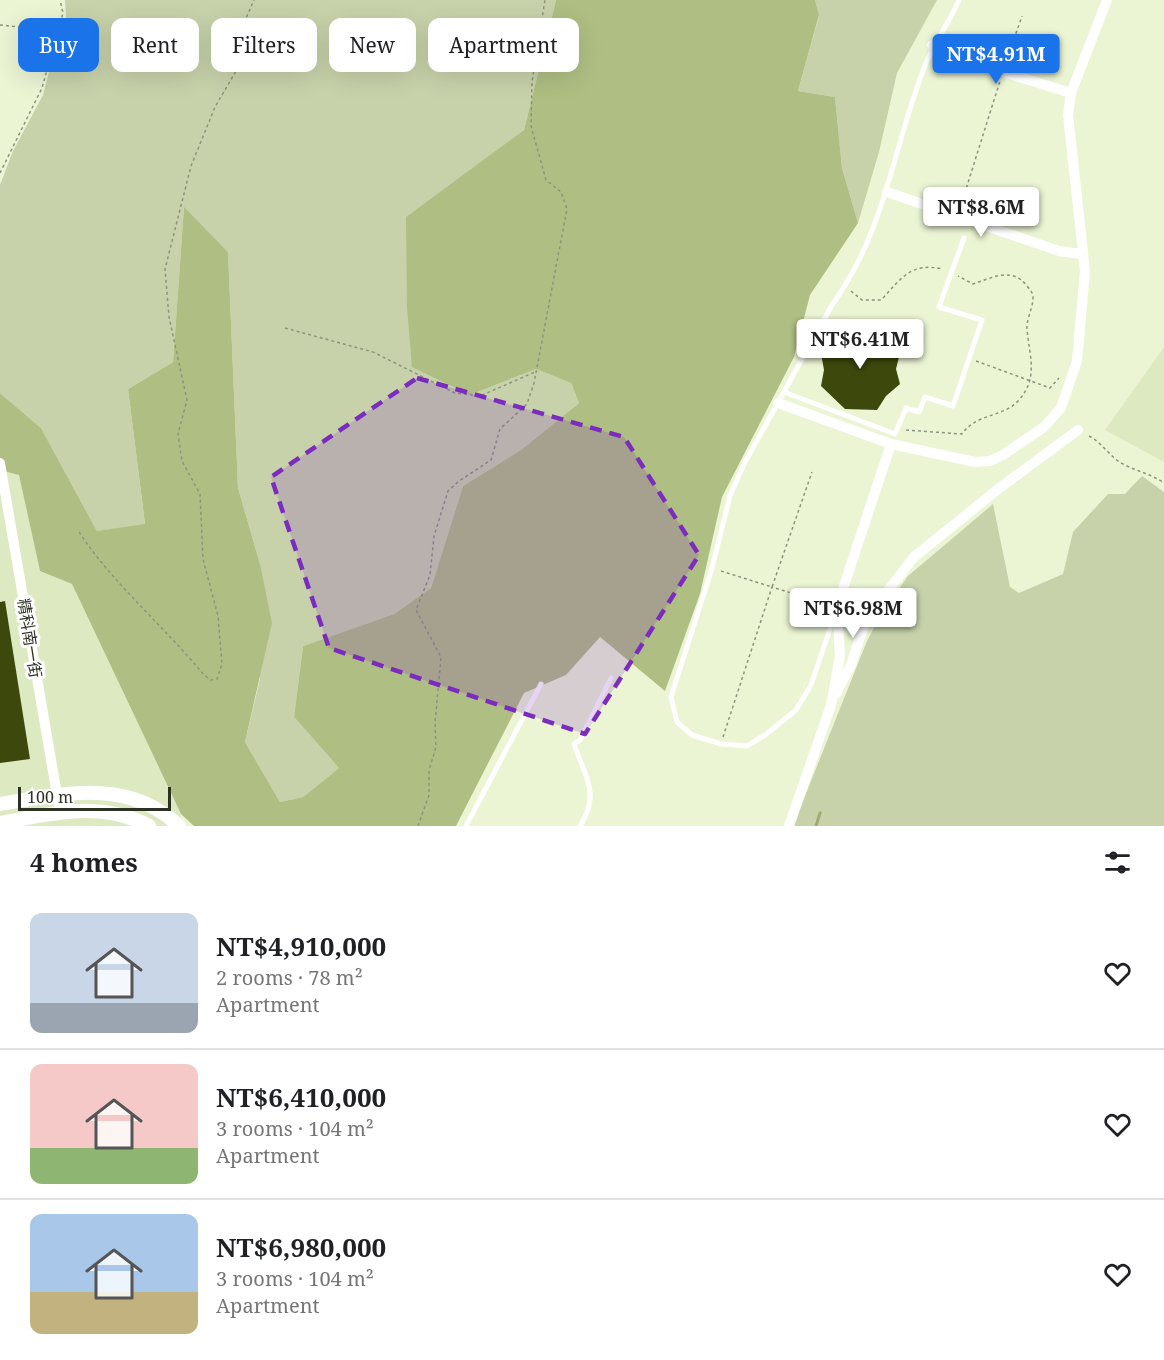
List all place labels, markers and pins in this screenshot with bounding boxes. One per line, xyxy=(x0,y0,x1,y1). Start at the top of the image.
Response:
pin: NT$4.91M xyxy=(934,34,1058,85)
pin: NT$8.6M xyxy=(926,187,1036,238)
pin: NT$6.41M xyxy=(798,319,922,370)
pin: NT$6.98M xyxy=(791,588,915,639)

